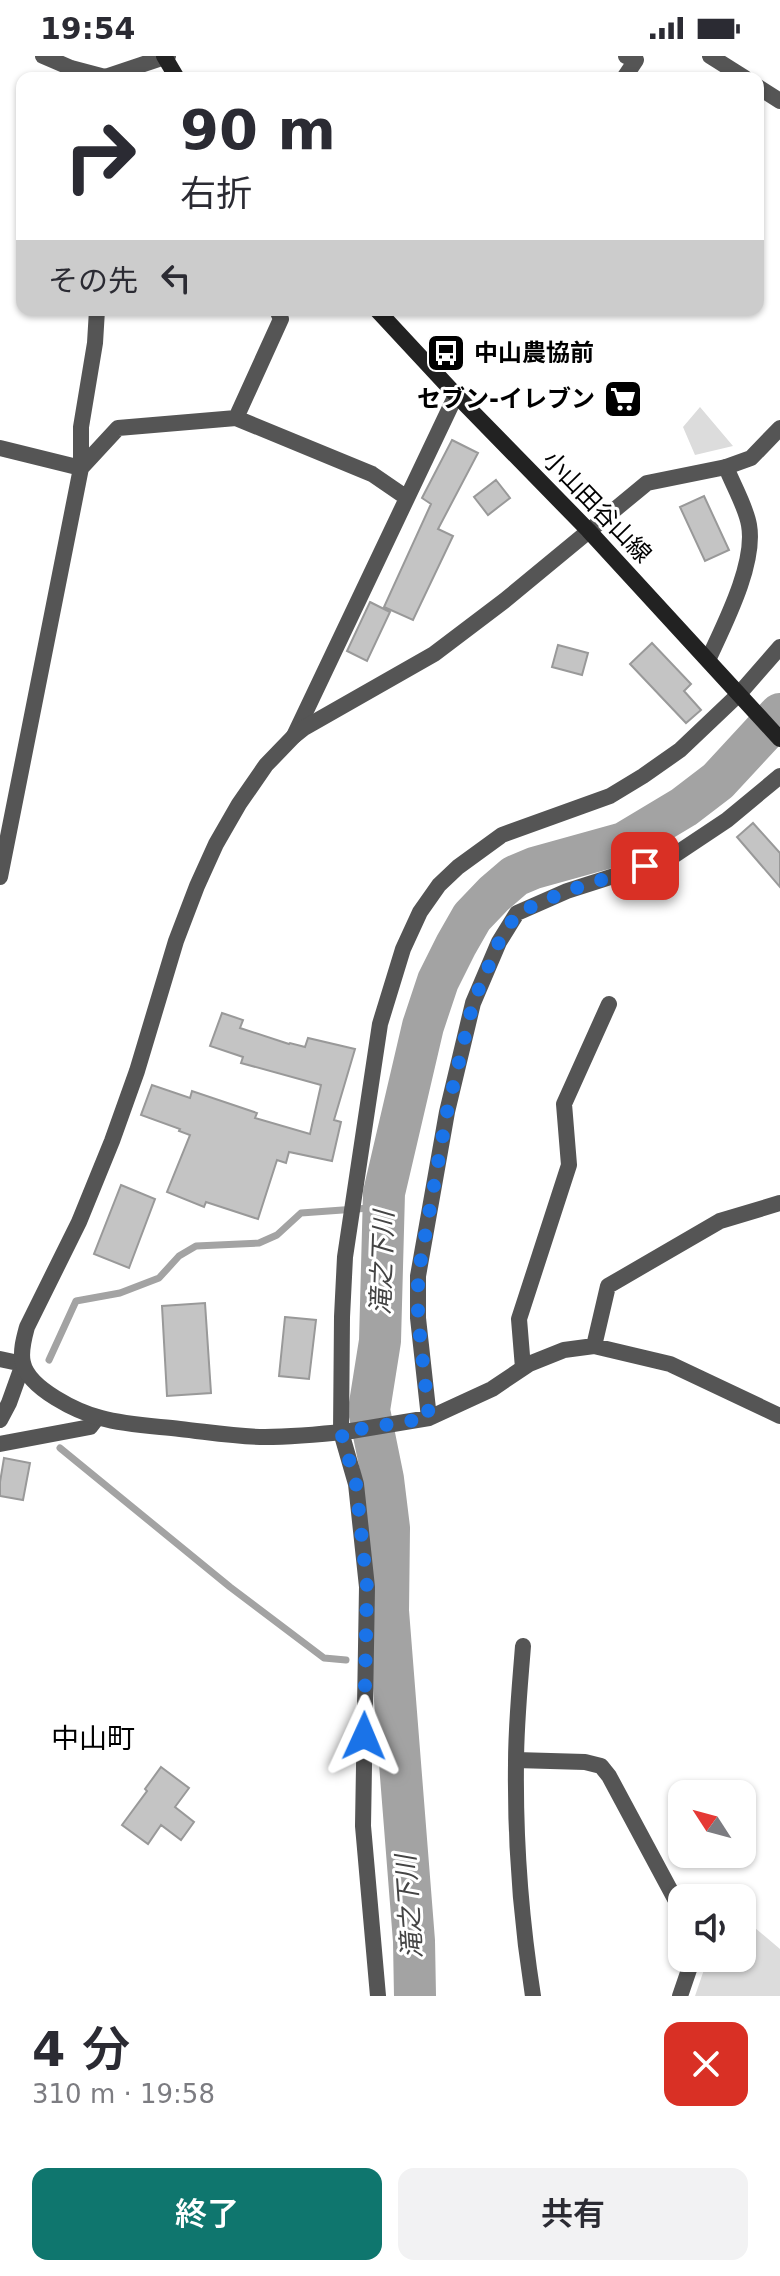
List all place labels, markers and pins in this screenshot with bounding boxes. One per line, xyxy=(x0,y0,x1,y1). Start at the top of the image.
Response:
bus stop icon: 中山農協前 xyxy=(425,332,467,374)
place label: 中山農協前 xyxy=(474,339,594,367)
supermarket icon: セブン-イレブン xyxy=(602,378,644,420)
place label: セブン-イレブン xyxy=(417,385,595,413)
pin xyxy=(611,832,679,900)

